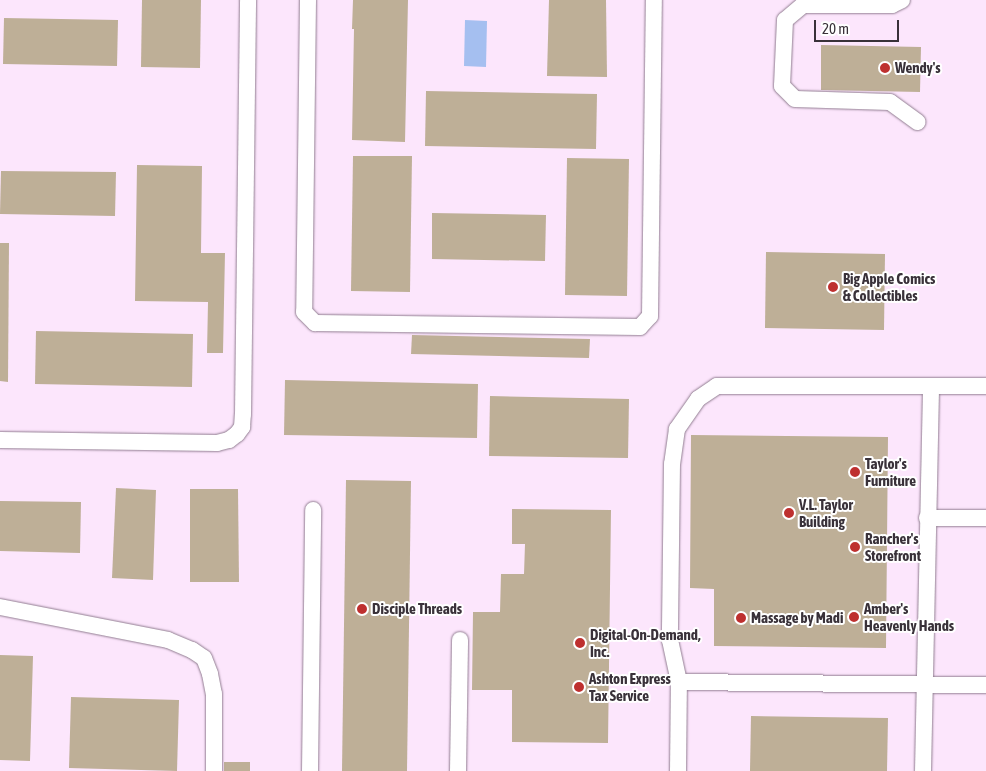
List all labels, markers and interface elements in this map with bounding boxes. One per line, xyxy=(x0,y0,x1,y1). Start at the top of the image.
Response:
scale bar xyxy=(816,10,901,42)
text: 20 m xyxy=(822,20,849,37)
place label: Wendy's xyxy=(895,59,941,77)
marker: Wendy's xyxy=(879,62,891,74)
place label: Big Apple Comics & Collectibles xyxy=(843,269,935,304)
marker: Big Apple Comics & Collectibles xyxy=(827,281,839,293)
place label: Taylor's Furniture xyxy=(865,454,916,489)
marker: Taylor's Furniture xyxy=(849,466,861,478)
place label: V.L. Taylor Building xyxy=(799,495,853,530)
marker: V.L. Taylor Building xyxy=(783,507,795,519)
place label: Rancher's Storefront xyxy=(865,529,921,564)
marker: Rancher's Storefront xyxy=(849,541,861,553)
place label: Amber's Heavenly Hands xyxy=(864,599,954,634)
place label: Disciple Threads xyxy=(372,600,462,618)
marker: Disciple Threads xyxy=(356,603,368,615)
place label: Massage by Madi xyxy=(751,609,843,627)
marker: Amber's Heavenly Hands xyxy=(848,611,860,623)
marker: Massage by Madi xyxy=(735,612,747,624)
place label: Digital-On-Demand, Inc. xyxy=(590,625,701,660)
marker: Digital-On-Demand, Inc. xyxy=(574,637,586,649)
place label: Ashton Express Tax Service xyxy=(589,669,671,704)
marker: Ashton Express Tax Service xyxy=(573,681,585,693)

